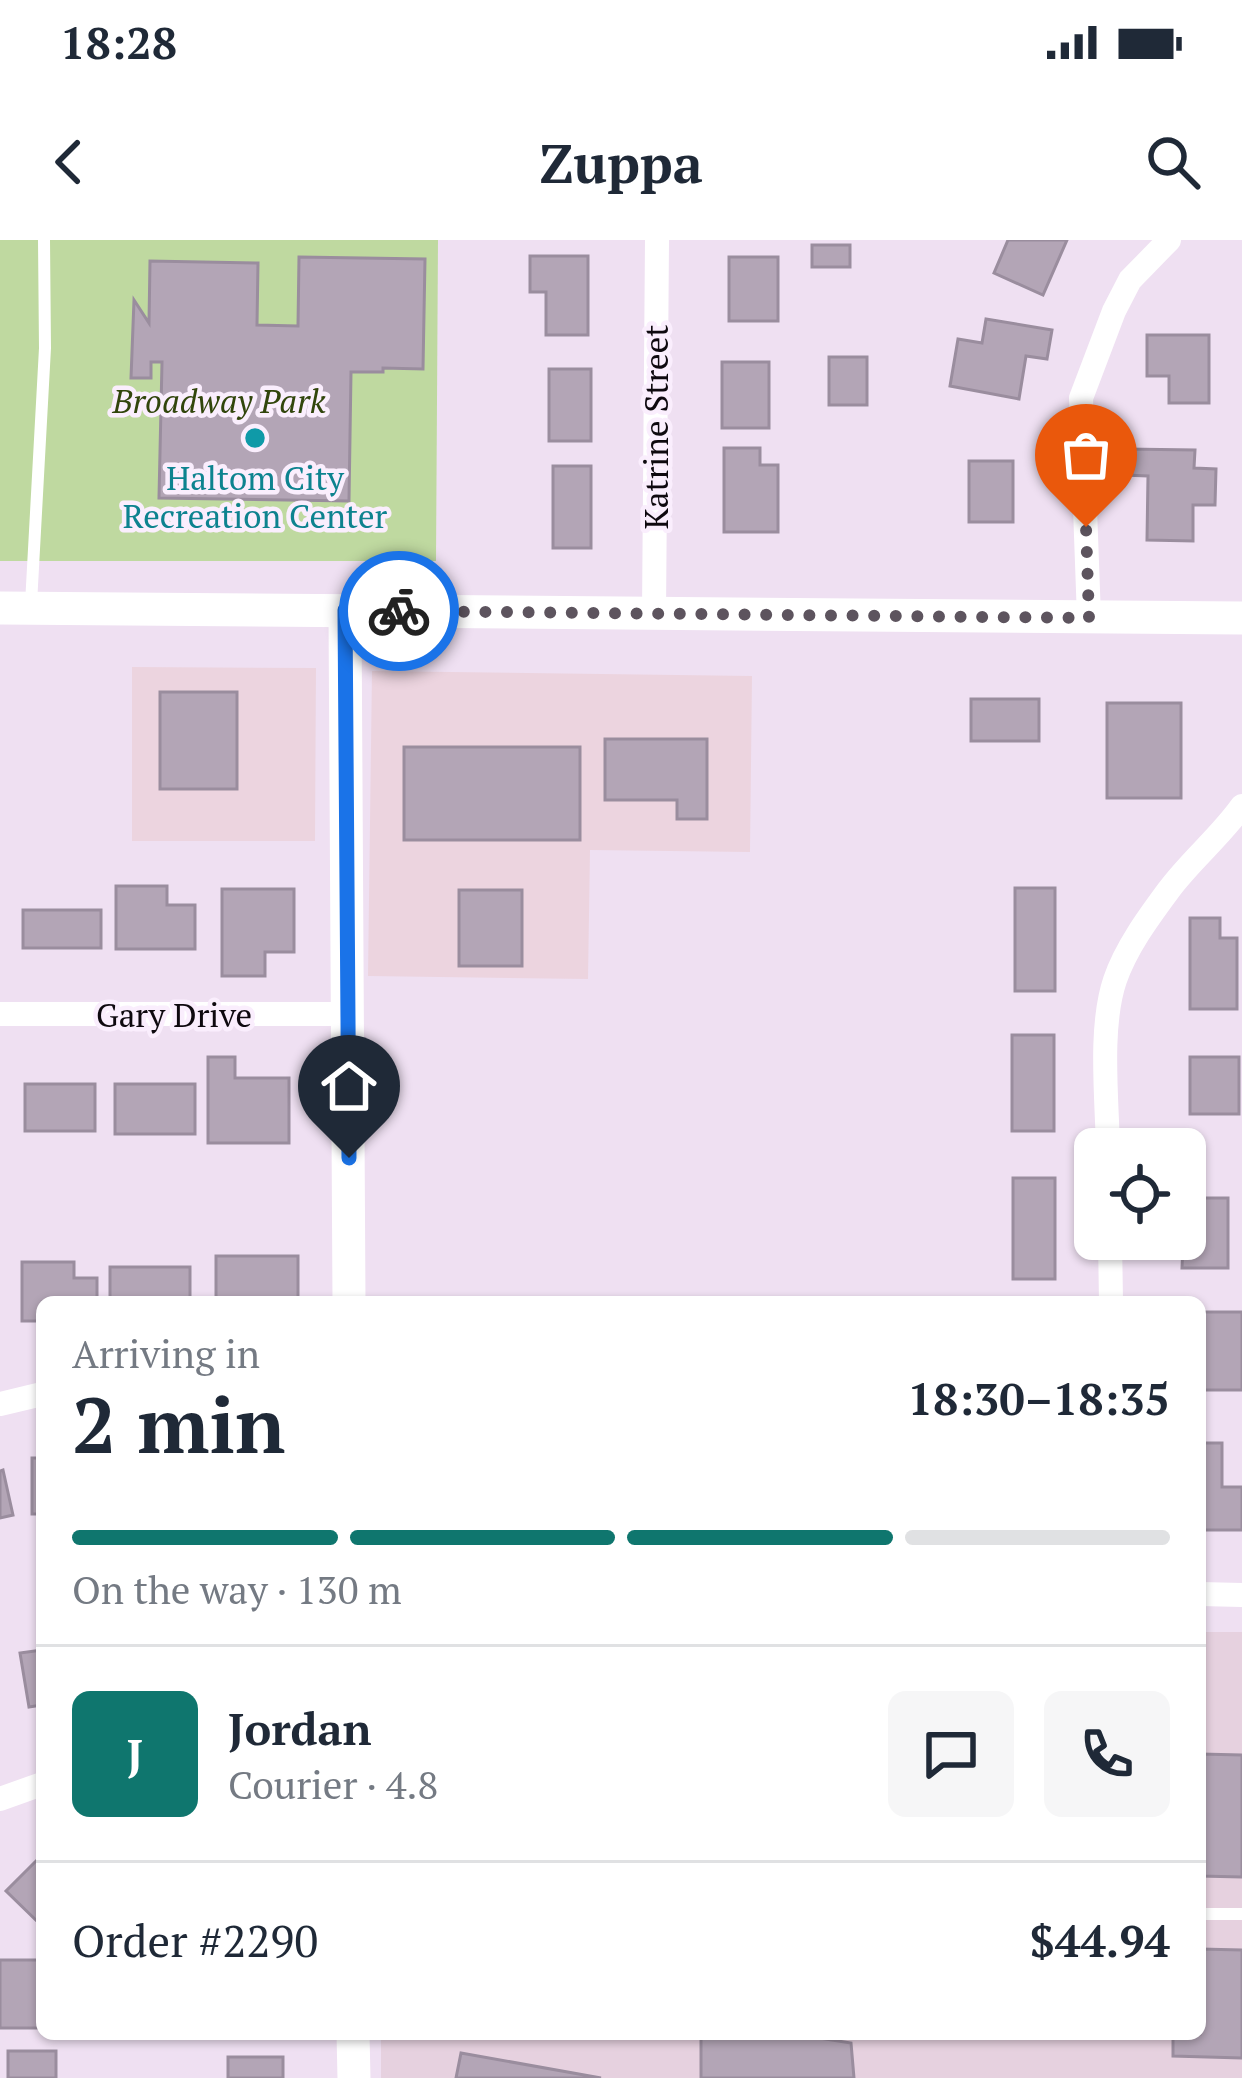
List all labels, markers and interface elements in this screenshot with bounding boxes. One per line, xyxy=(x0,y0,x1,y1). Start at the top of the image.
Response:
text: 18:28 xyxy=(60,12,177,72)
text: Zuppa xyxy=(539,127,703,198)
icon: back xyxy=(36,129,102,195)
icon: search xyxy=(1140,129,1206,195)
street label: Katrine Street xyxy=(634,324,677,530)
park label: Broadway Park xyxy=(111,379,326,422)
pin xyxy=(1035,404,1137,527)
icon: bag xyxy=(1053,422,1119,488)
marker: Haltom City Recreation Center xyxy=(242,425,268,451)
place label: Haltom City Recreation Center xyxy=(123,456,388,537)
courier xyxy=(339,551,459,671)
icon: bike xyxy=(366,578,432,644)
street label: Gary Drive xyxy=(96,993,252,1036)
pin xyxy=(298,1035,400,1158)
icon: home xyxy=(316,1053,382,1119)
map controls xyxy=(1074,1128,1206,1260)
button: locate xyxy=(1074,1128,1206,1260)
text: Arriving in xyxy=(72,1327,260,1379)
text: 18:30–18:35 xyxy=(908,1368,1170,1428)
text: 2 min xyxy=(72,1372,285,1475)
text: On the way · 130 m xyxy=(72,1563,402,1615)
button: chat xyxy=(888,1691,1014,1817)
button: phone xyxy=(1044,1691,1170,1817)
text: Jordan xyxy=(228,1698,372,1758)
text: J xyxy=(127,1724,143,1784)
text: Courier · 4.8 xyxy=(228,1758,438,1810)
text: Order #2290 xyxy=(72,1910,318,1970)
text: $44.94 xyxy=(1030,1910,1170,1970)

